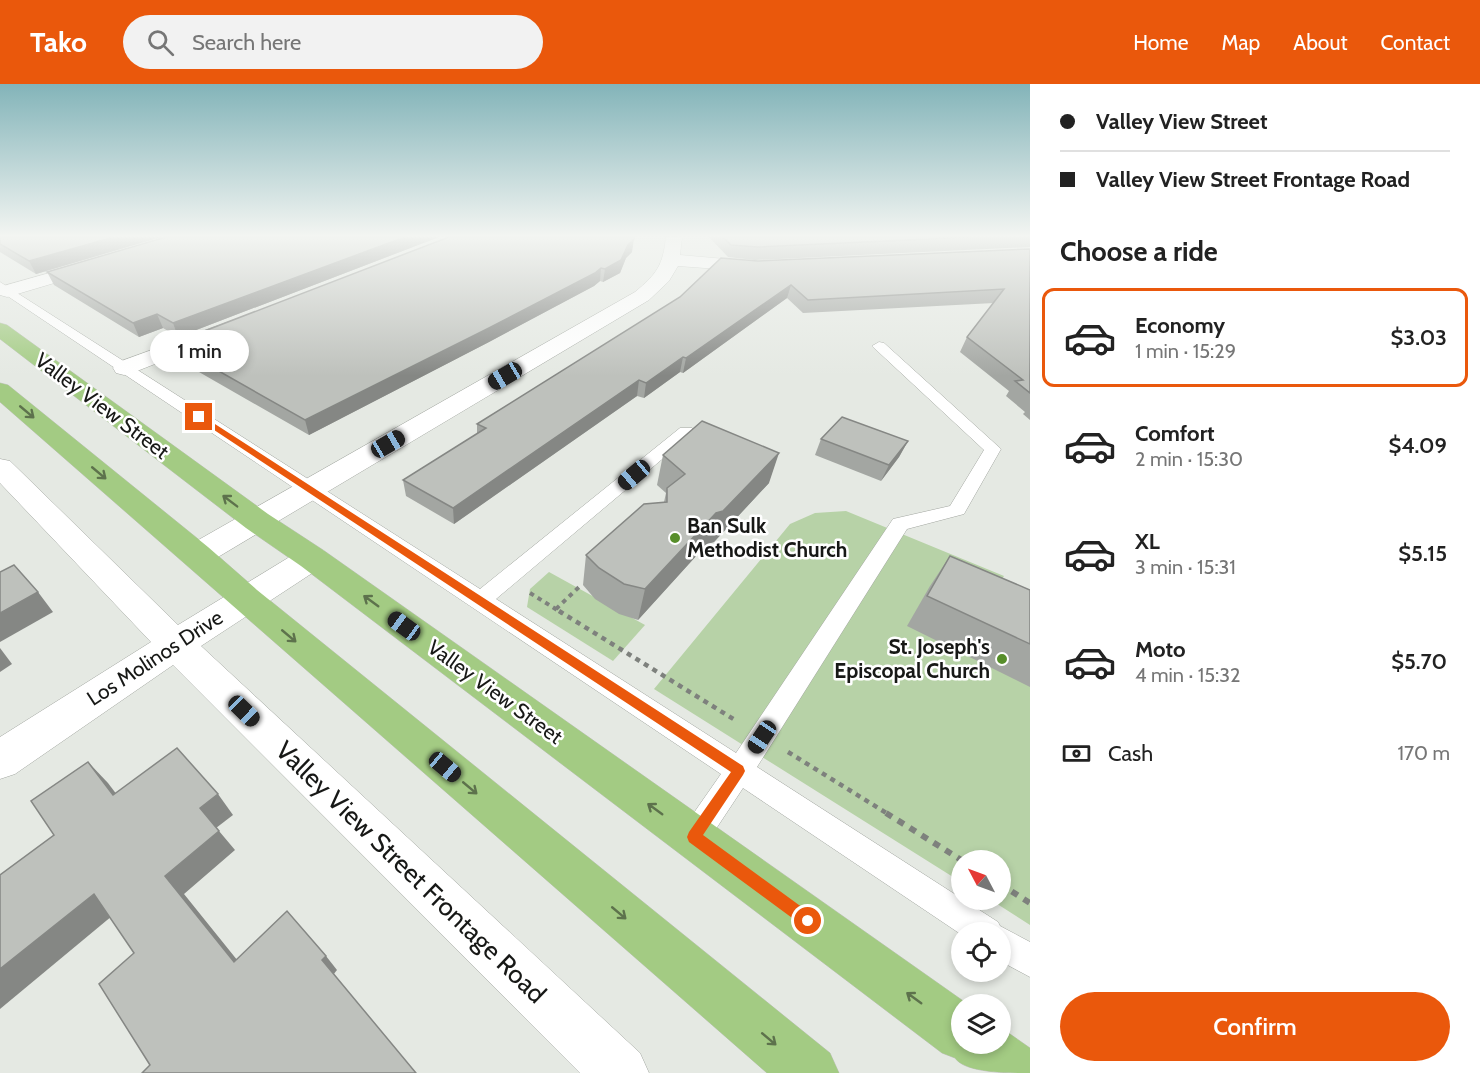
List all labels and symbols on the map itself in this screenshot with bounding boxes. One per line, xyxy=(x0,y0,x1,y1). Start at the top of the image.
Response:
callout: 1 min xyxy=(150,330,248,372)
street label: Valley View Street xyxy=(31,347,174,464)
car xyxy=(485,359,525,393)
route end xyxy=(185,403,212,430)
one-way arrow xyxy=(19,406,35,419)
car xyxy=(368,427,408,461)
car xyxy=(614,457,654,493)
one-way arrow xyxy=(91,466,106,480)
one-way arrow xyxy=(222,494,238,507)
place label: Ban Sulk Methodist Church xyxy=(687,513,847,562)
marker: Ban Sulk Methodist Church xyxy=(668,531,682,545)
one-way arrow xyxy=(363,595,379,607)
street label: Los Molinos Drive xyxy=(82,604,228,711)
car xyxy=(384,608,424,644)
one-way arrow xyxy=(280,629,296,642)
street label: Valley View Street xyxy=(423,634,568,749)
place label: St. Joseph's Episcopal Church xyxy=(834,634,990,683)
marker: St. Joseph's Episcopal Church xyxy=(995,652,1009,666)
car xyxy=(225,692,263,730)
car xyxy=(744,717,780,757)
street label: Valley View Street Frontage Road xyxy=(269,734,553,1010)
car xyxy=(425,749,465,785)
one-way arrow xyxy=(462,781,477,795)
one-way arrow xyxy=(648,803,664,815)
north arrow xyxy=(951,850,1011,910)
one-way arrow xyxy=(611,907,627,920)
route start xyxy=(794,907,821,934)
one-way arrow xyxy=(907,992,923,1004)
one-way arrow xyxy=(761,1032,777,1045)

